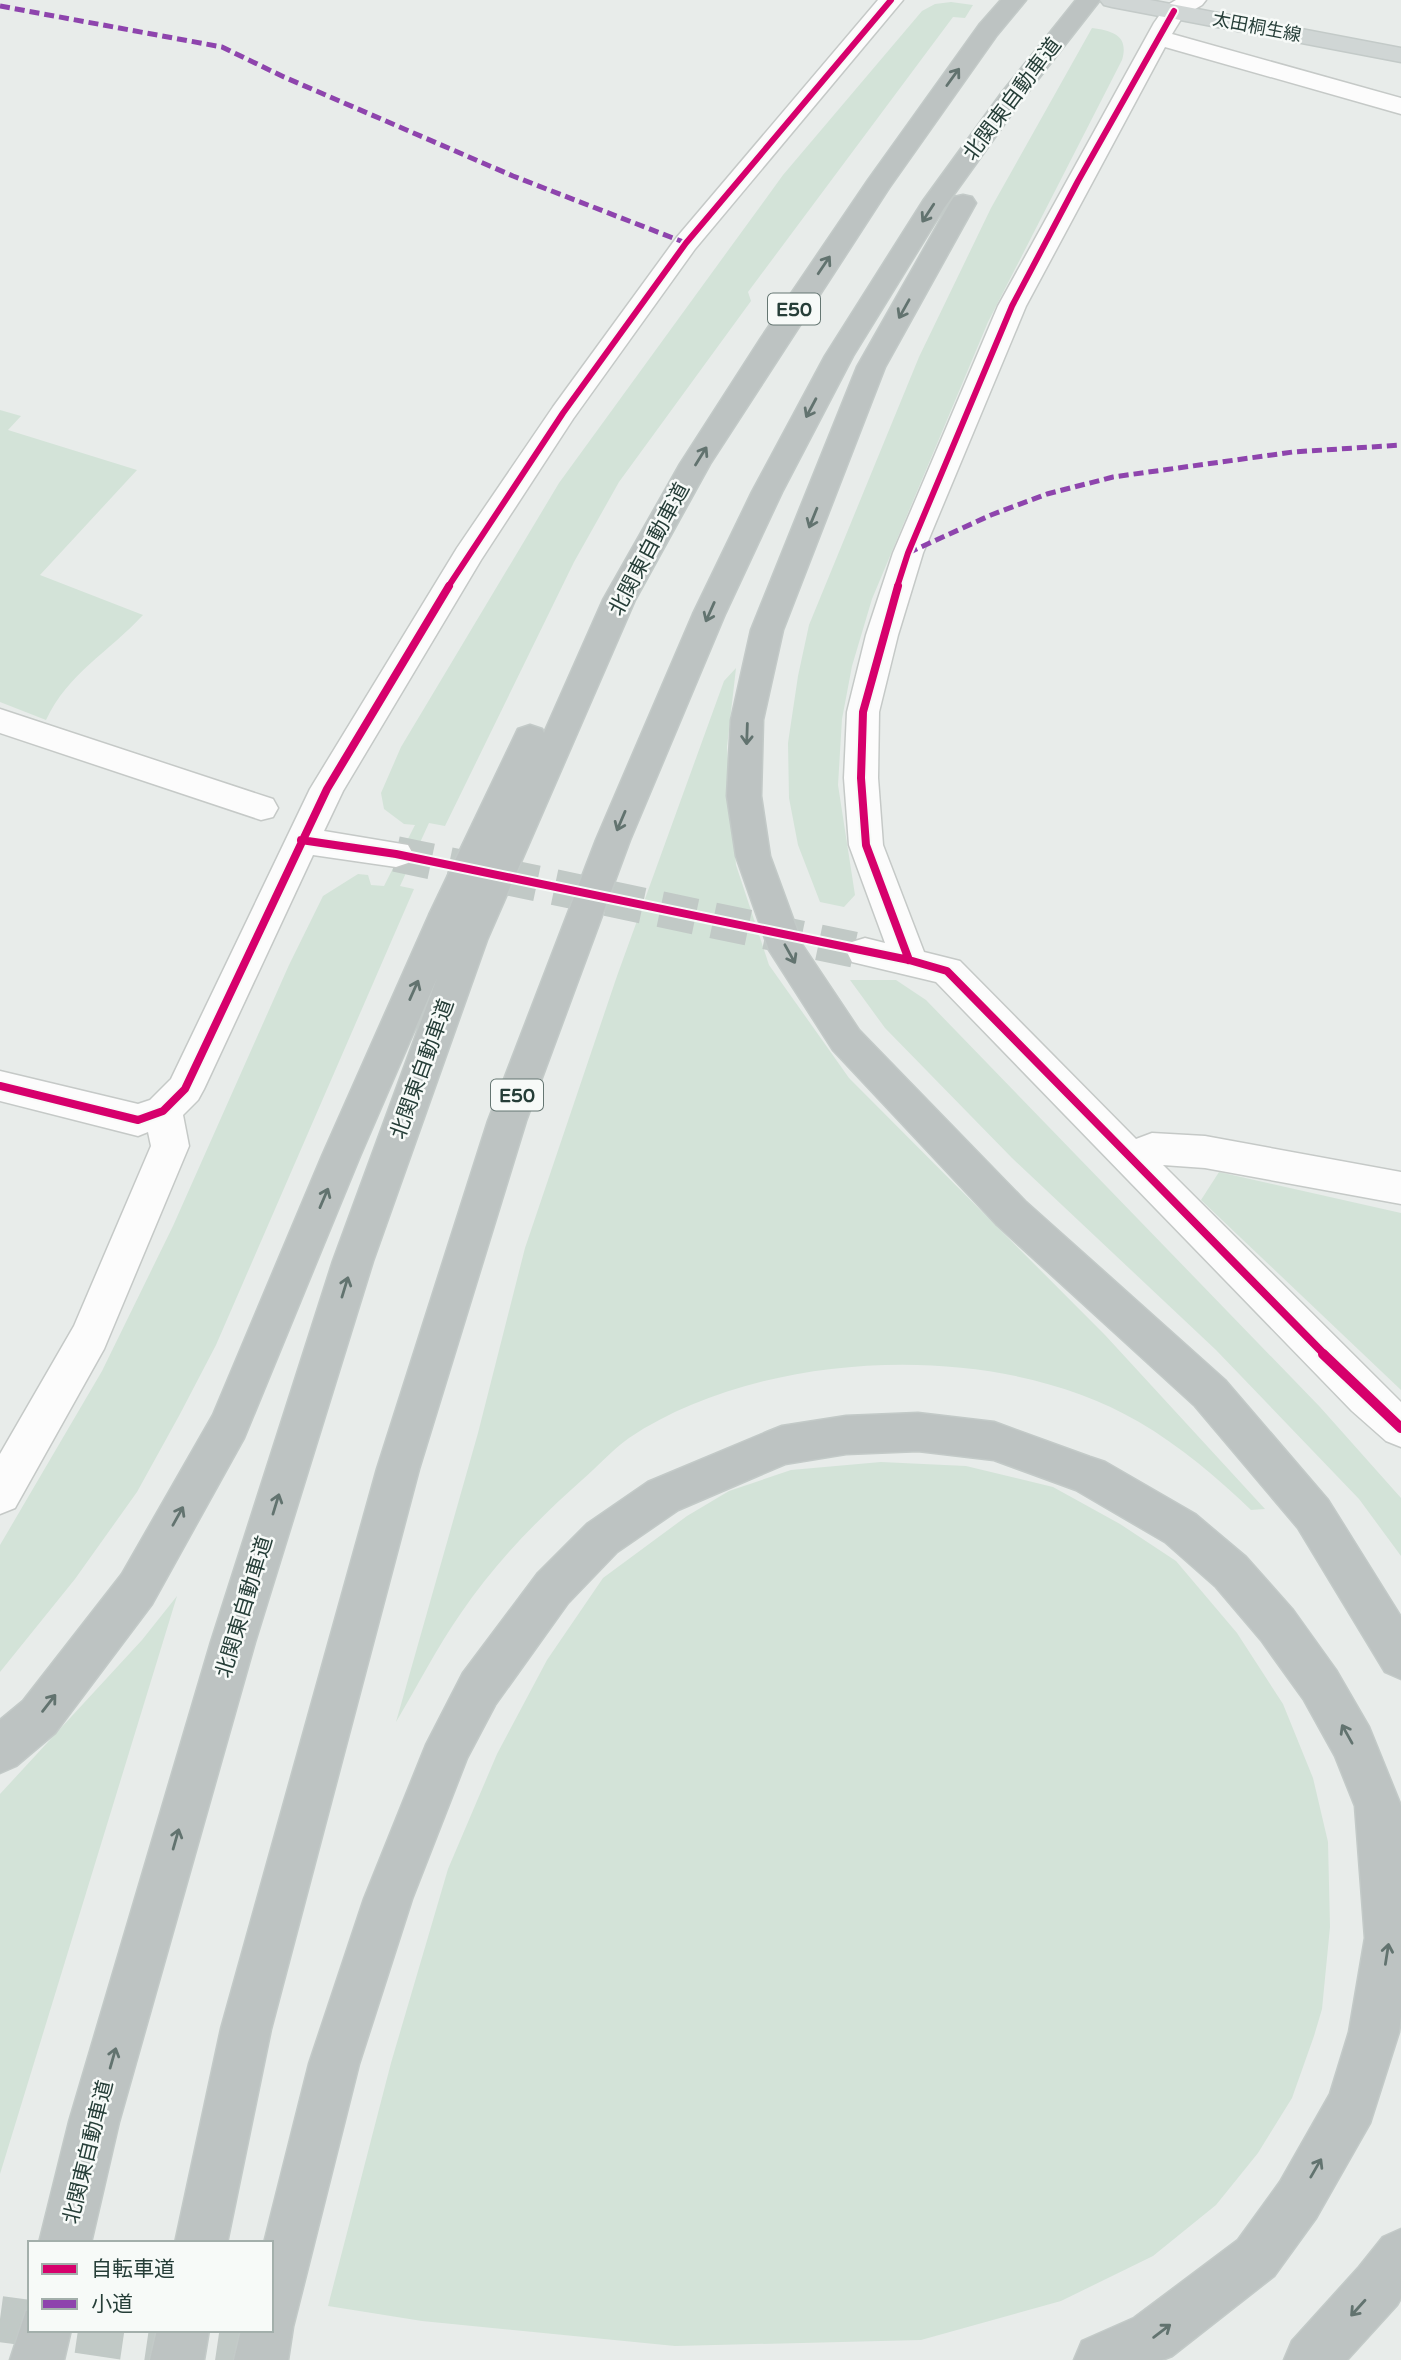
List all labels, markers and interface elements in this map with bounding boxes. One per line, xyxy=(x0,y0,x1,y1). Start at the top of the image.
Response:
street label: 太田桐生線 xyxy=(1211,8,1303,46)
street label: 北関東自動車道 xyxy=(958,33,1067,166)
one-way arrow xyxy=(945,68,960,87)
one-way arrow xyxy=(921,203,935,223)
one-way arrow xyxy=(817,256,831,275)
road number: E50 xyxy=(768,294,820,324)
one-way arrow xyxy=(897,299,911,319)
one-way arrow xyxy=(804,398,818,418)
one-way arrow xyxy=(694,446,708,466)
street label: 北関東自動車道 xyxy=(604,478,695,620)
one-way arrow xyxy=(806,506,819,528)
one-way arrow xyxy=(703,601,716,622)
one-way arrow xyxy=(740,722,753,745)
one-way arrow xyxy=(613,810,626,832)
one-way arrow xyxy=(783,943,797,963)
one-way arrow xyxy=(409,979,422,1001)
street label: 北関東自動車道 xyxy=(386,996,459,1143)
road number: E50 xyxy=(491,1079,543,1110)
one-way arrow xyxy=(318,1188,331,1210)
one-way arrow xyxy=(339,1277,352,1299)
one-way arrow xyxy=(270,1493,283,1515)
one-way arrow xyxy=(172,1506,185,1527)
street label: 北関東自動車道 xyxy=(211,1533,278,1681)
one-way arrow xyxy=(42,1694,57,1713)
one-way arrow xyxy=(1340,1724,1354,1744)
one-way arrow xyxy=(170,1829,183,1851)
one-way arrow xyxy=(1381,1943,1394,1966)
one-way arrow xyxy=(107,2047,120,2069)
street label: 北関東自動車道 xyxy=(59,2078,118,2226)
one-way arrow xyxy=(1309,2158,1323,2178)
legend xyxy=(28,2241,273,2332)
text: 自転車道 xyxy=(91,2257,175,2282)
text: 小道 xyxy=(91,2292,133,2317)
one-way arrow xyxy=(1350,2299,1366,2317)
one-way arrow xyxy=(1152,2323,1171,2338)

